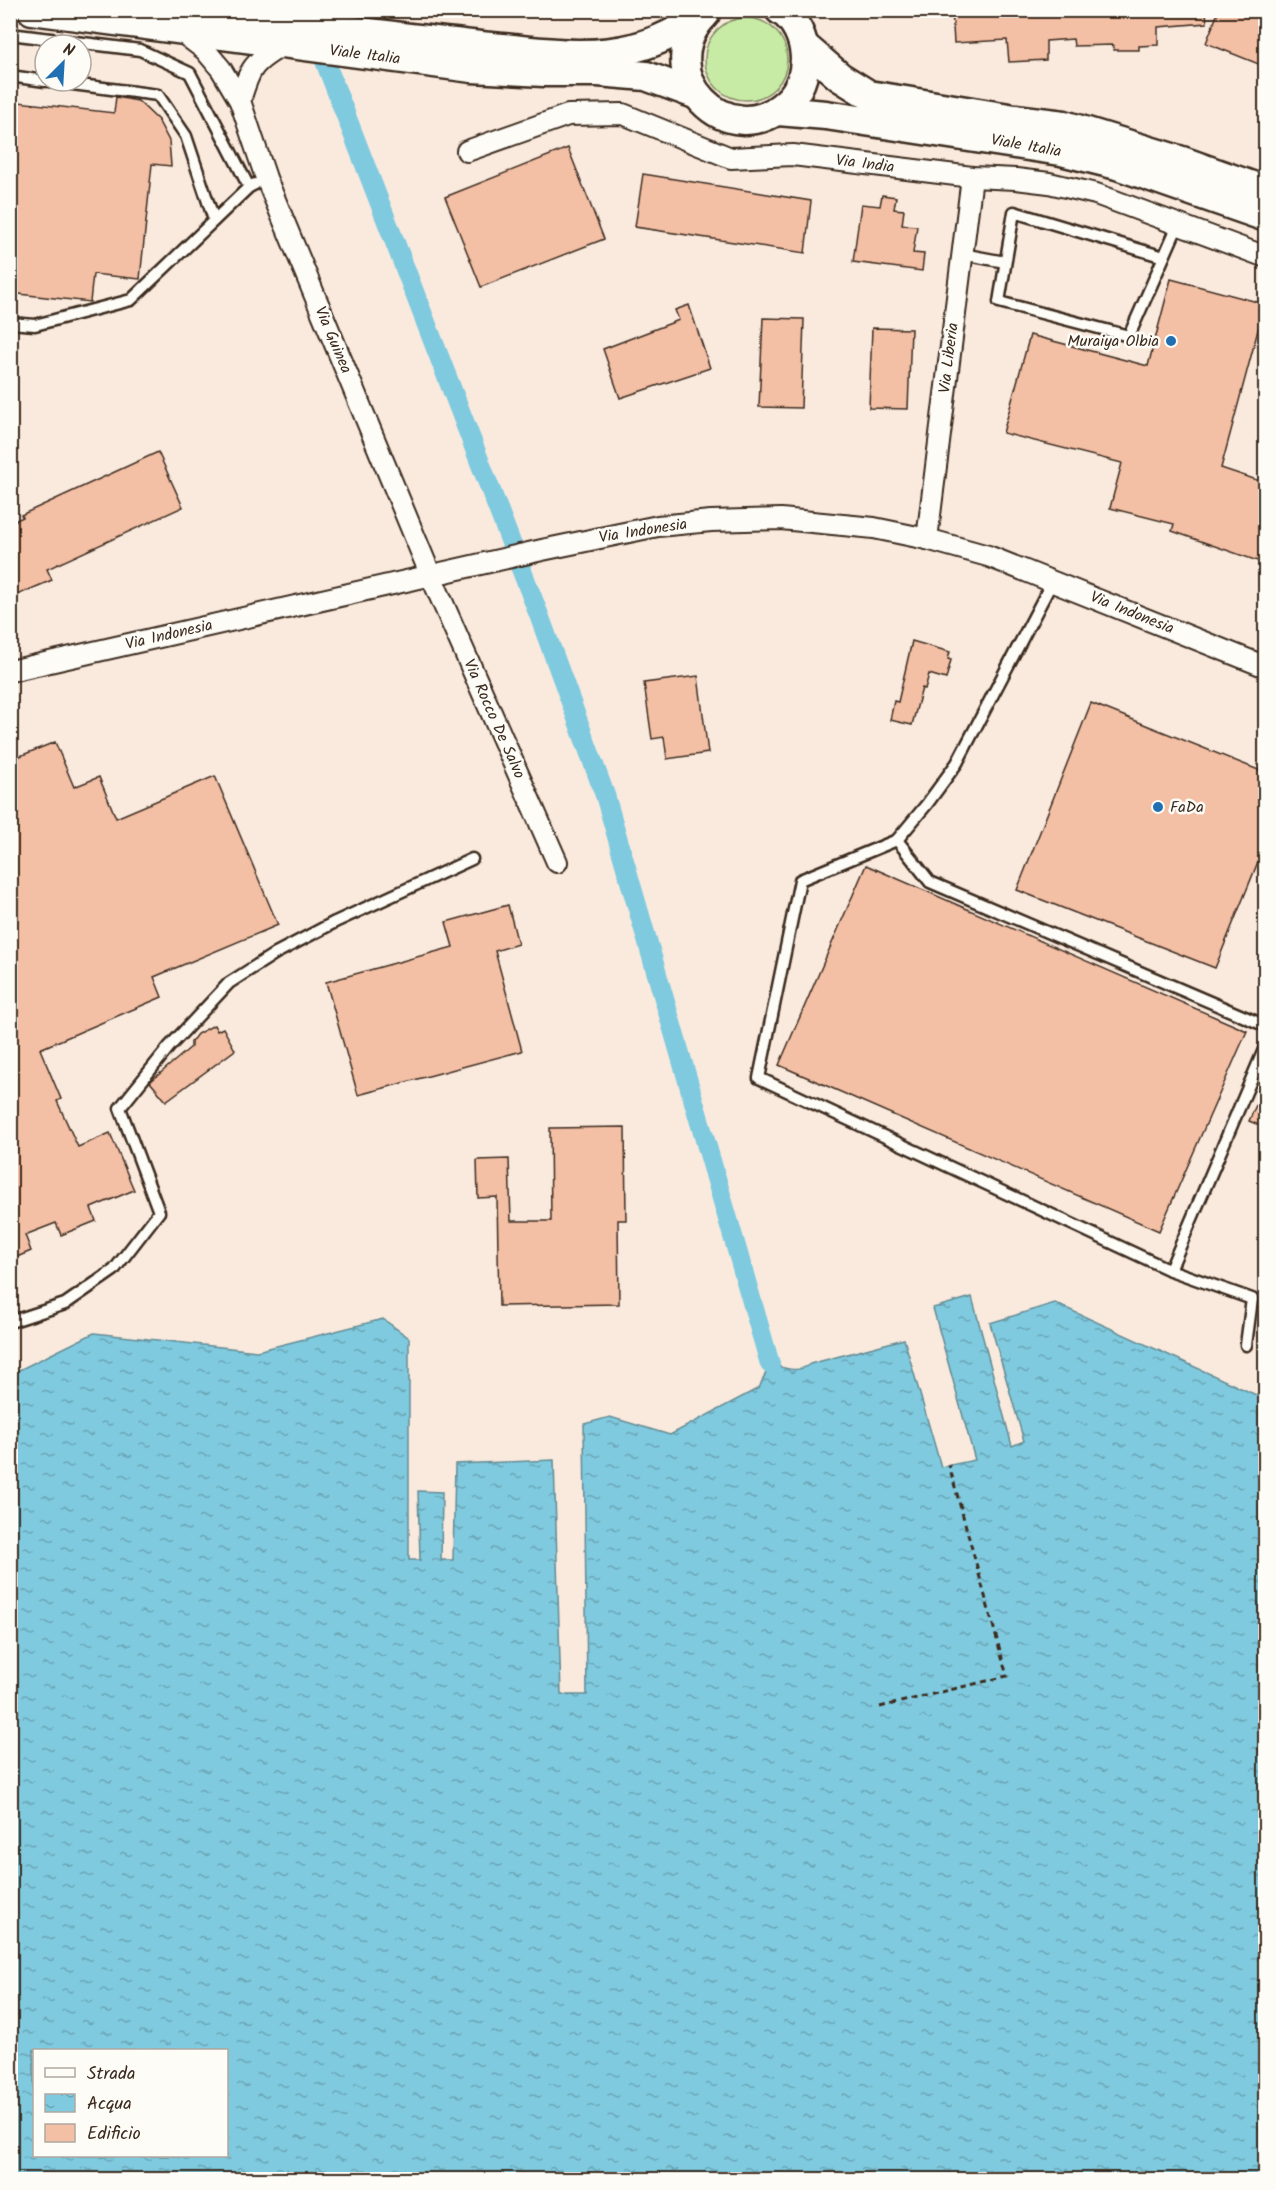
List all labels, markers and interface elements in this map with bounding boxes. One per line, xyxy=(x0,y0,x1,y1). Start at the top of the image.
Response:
north arrow xyxy=(33,33,93,93)
text: N xyxy=(59,37,78,64)
street label: Viale Italia xyxy=(328,38,402,72)
street label: Viale Italia xyxy=(989,128,1063,164)
street label: Via India xyxy=(834,148,896,180)
street label: Via Guinea xyxy=(308,303,358,377)
street label: Via Liberia xyxy=(932,321,966,395)
place label: Muraiya Olbia xyxy=(1067,329,1159,354)
marker: Muraiya Olbia xyxy=(1164,334,1178,348)
street label: Via Indonesia xyxy=(597,512,689,550)
street label: Via Indonesia xyxy=(1086,585,1178,641)
street label: Via Indonesia xyxy=(123,613,215,657)
street label: Via Rocco De Salvo xyxy=(456,655,532,783)
place label: FaDa xyxy=(1170,795,1204,820)
marker: FaDa xyxy=(1151,800,1165,814)
legend xyxy=(33,2049,228,2157)
text: Strada xyxy=(87,2060,135,2089)
text: Acqua xyxy=(87,2090,132,2119)
text: Edificio xyxy=(87,2120,141,2149)

